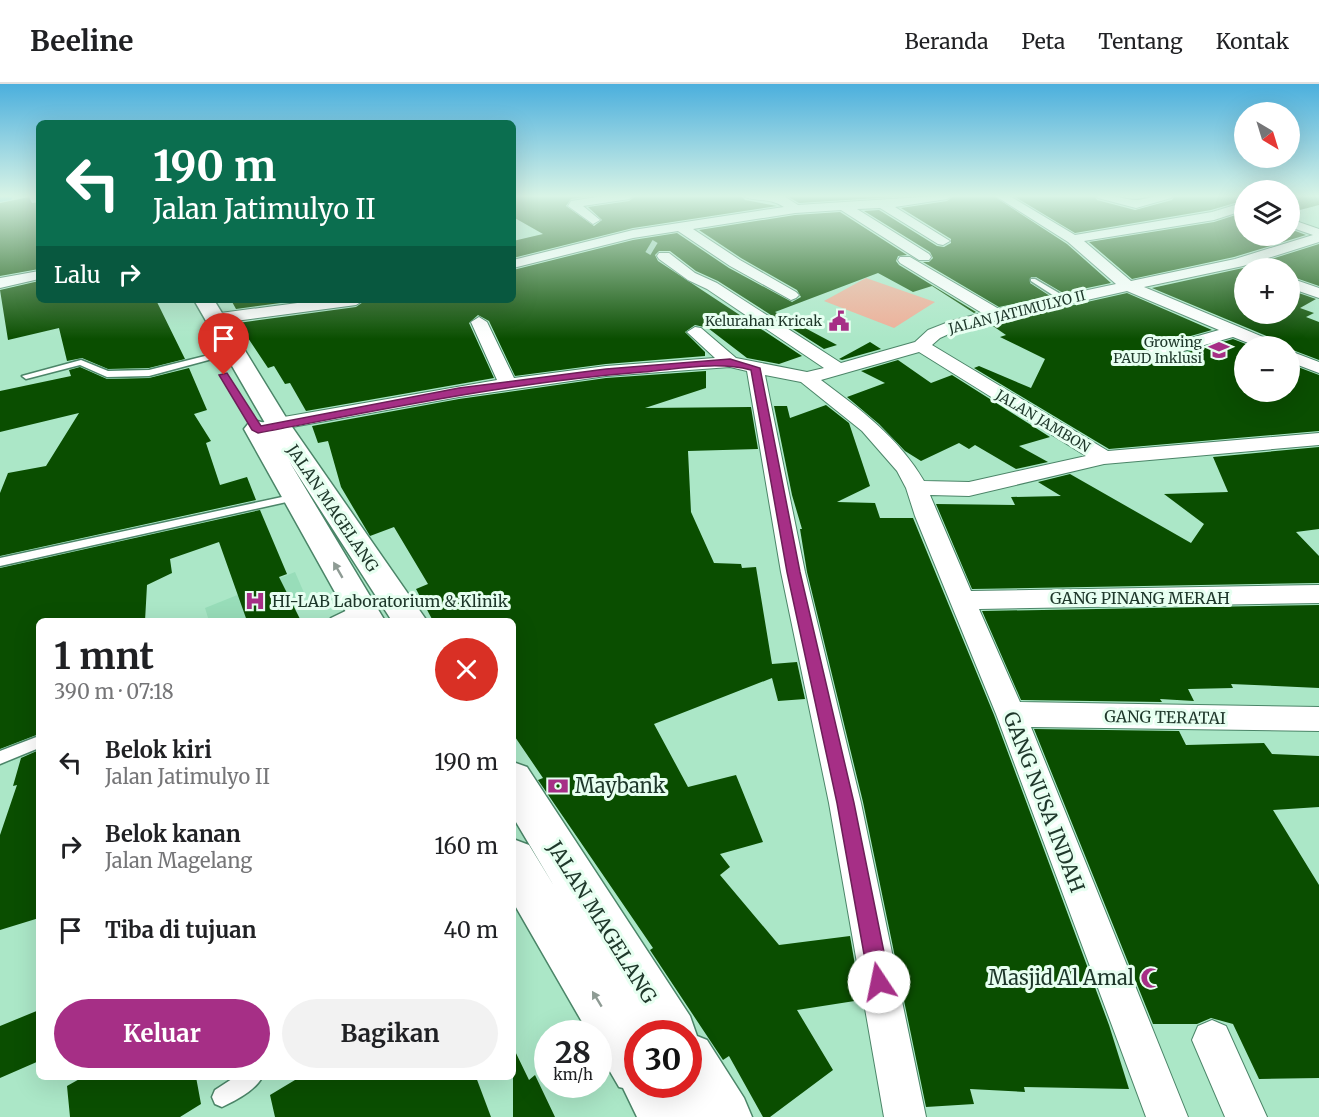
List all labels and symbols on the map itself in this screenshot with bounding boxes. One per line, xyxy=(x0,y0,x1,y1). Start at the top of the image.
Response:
north arrow xyxy=(1234,102,1300,168)
street label: JALAN JATIMULYO II xyxy=(946,286,1087,338)
public building icon: Kelurahan Kricak xyxy=(827,309,851,333)
place label: Kelurahan Kricak xyxy=(705,312,822,330)
pin xyxy=(198,313,249,375)
place label: Growing PAUD Inklusi xyxy=(1113,333,1203,367)
school or university icon: Growing PAUD Inklusi xyxy=(1207,338,1231,362)
street label: JALAN JAMBON xyxy=(992,385,1094,456)
street label: JALAN MAGELANG xyxy=(282,440,383,576)
one-way arrow xyxy=(333,562,343,579)
street label: GANG PINANG MERAH xyxy=(1050,588,1230,608)
hospital icon: HI-LAB Laboratorium & Klinik xyxy=(243,589,267,613)
place label: HI-LAB Laboratorium & Klinik xyxy=(272,591,509,611)
street label: GANG TERATAI xyxy=(1104,706,1226,728)
street label: GANG NUSA INDAH xyxy=(998,708,1091,896)
place label: Maybank xyxy=(575,773,666,798)
bank icon: Maybank xyxy=(546,774,570,798)
street label: JALAN MAGELANG xyxy=(542,835,663,1008)
position arrow xyxy=(847,950,911,1014)
place label: Masjid Al Amal xyxy=(988,965,1134,990)
mosque icon: Masjid Al Amal xyxy=(1139,966,1163,990)
one-way arrow xyxy=(591,991,602,1007)
speed limit sign: 30 xyxy=(624,1020,702,1098)

